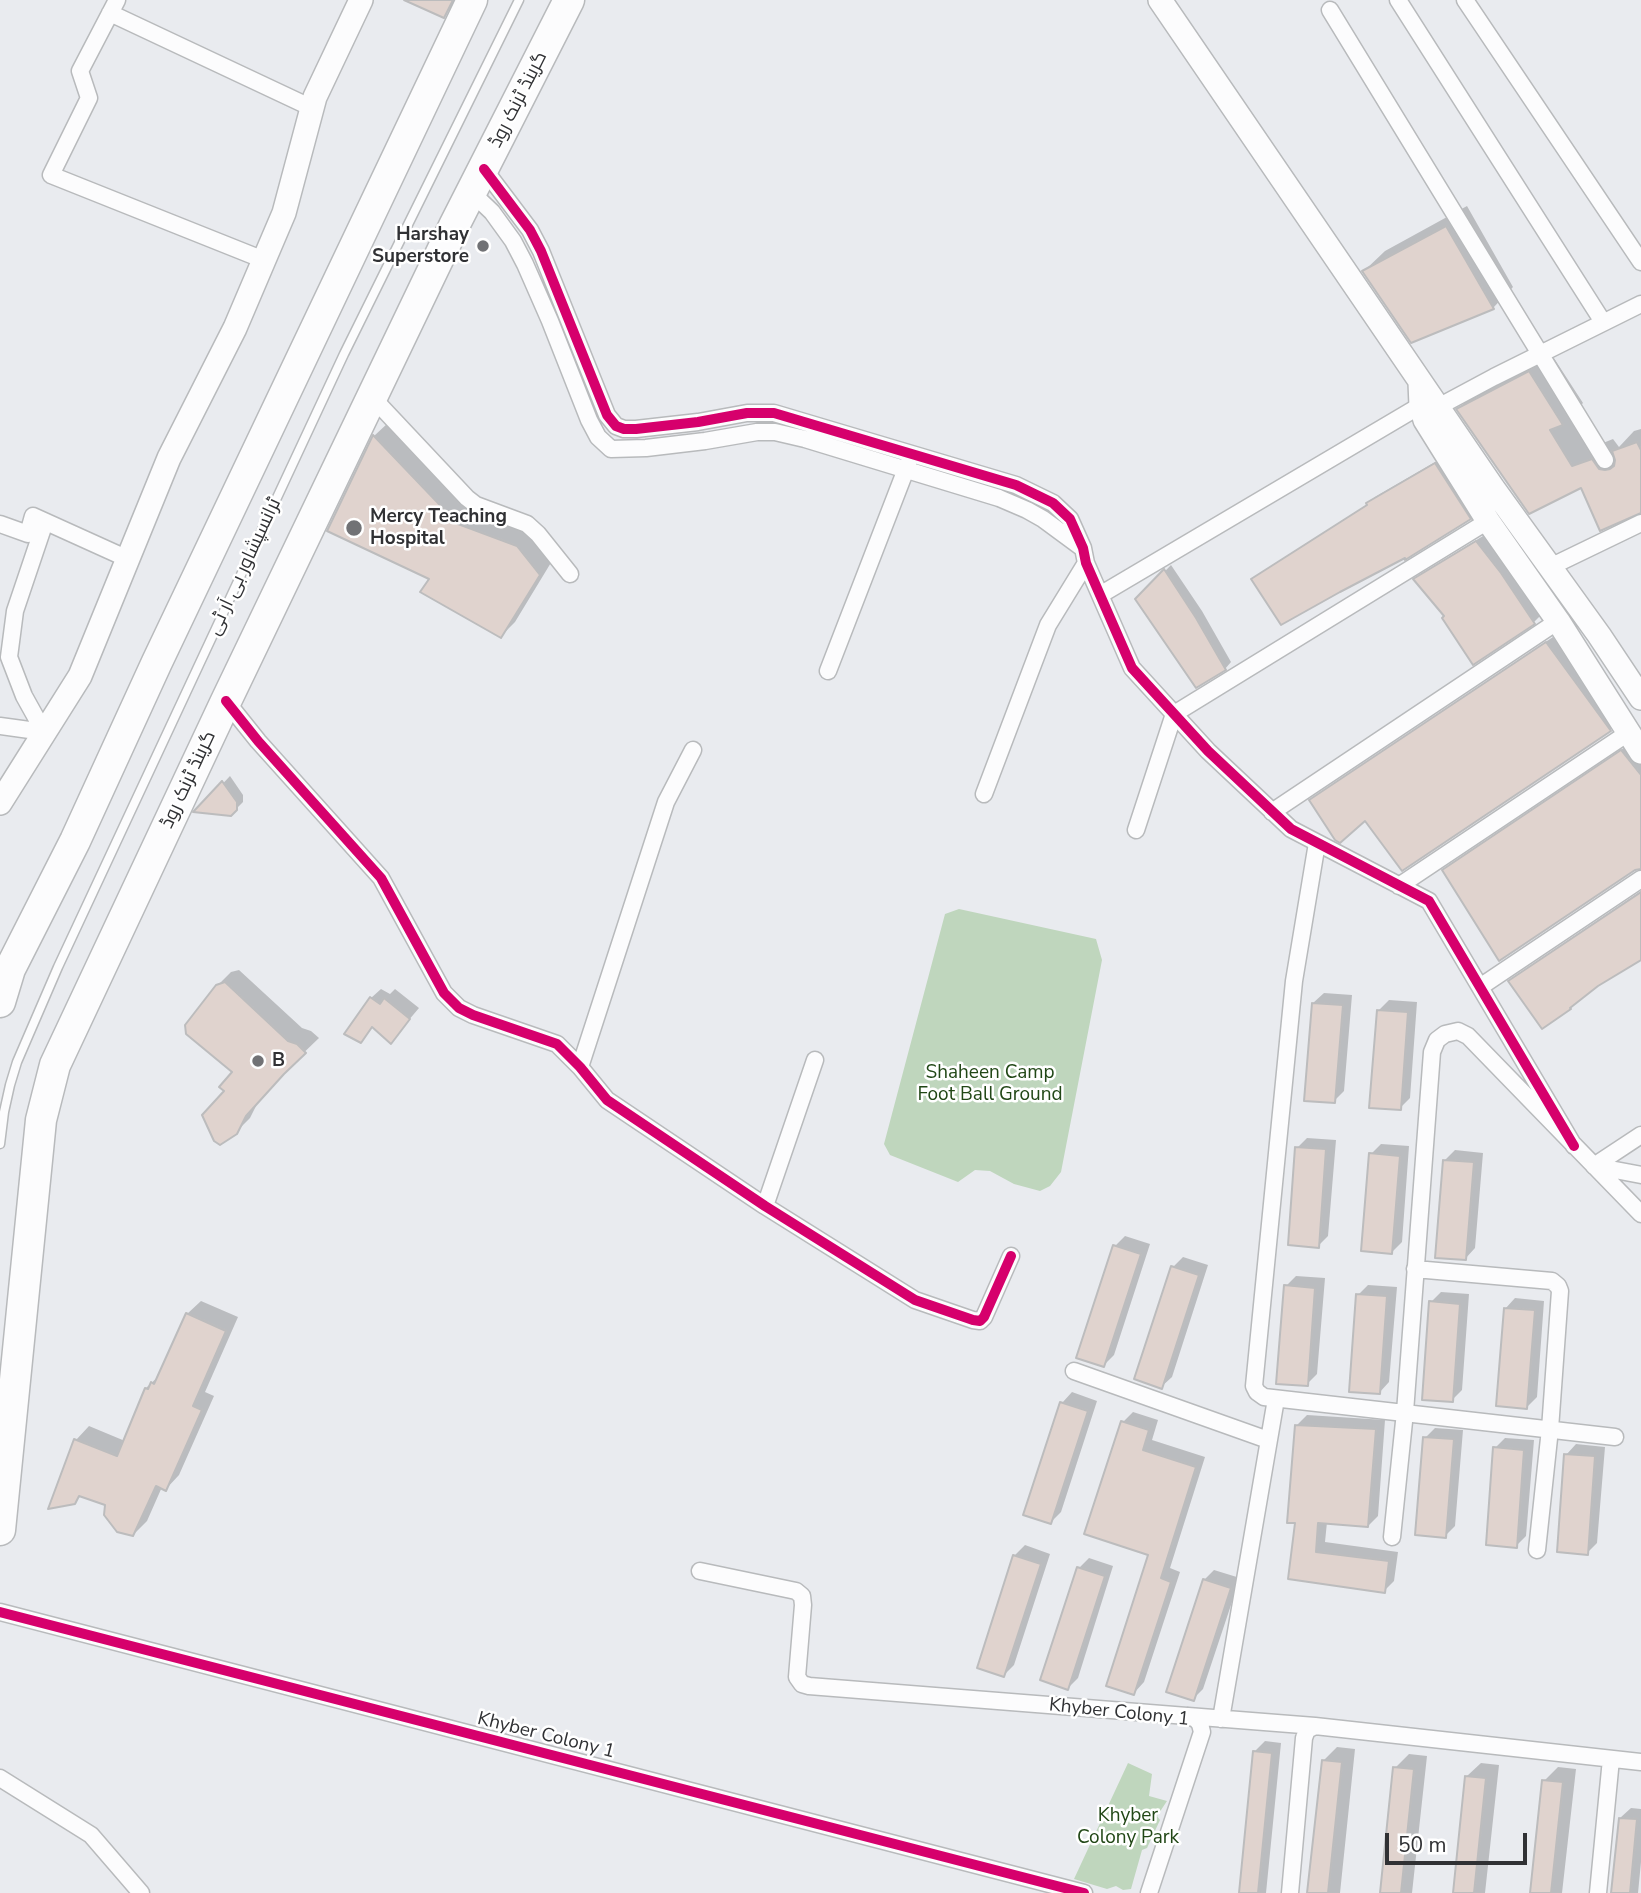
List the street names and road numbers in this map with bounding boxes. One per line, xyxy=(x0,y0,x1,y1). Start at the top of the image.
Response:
street label: گرینڈ ٹرنک روڈ xyxy=(485,48,553,152)
street label: ٹرانسپشاور بی آر ٹی xyxy=(203,495,287,639)
street label: گرینڈ ٹرنک روڈ xyxy=(156,728,222,832)
street label: Khyber Colony 1 xyxy=(1048,1694,1190,1732)
street label: Khyber Colony 1 xyxy=(475,1708,617,1764)

